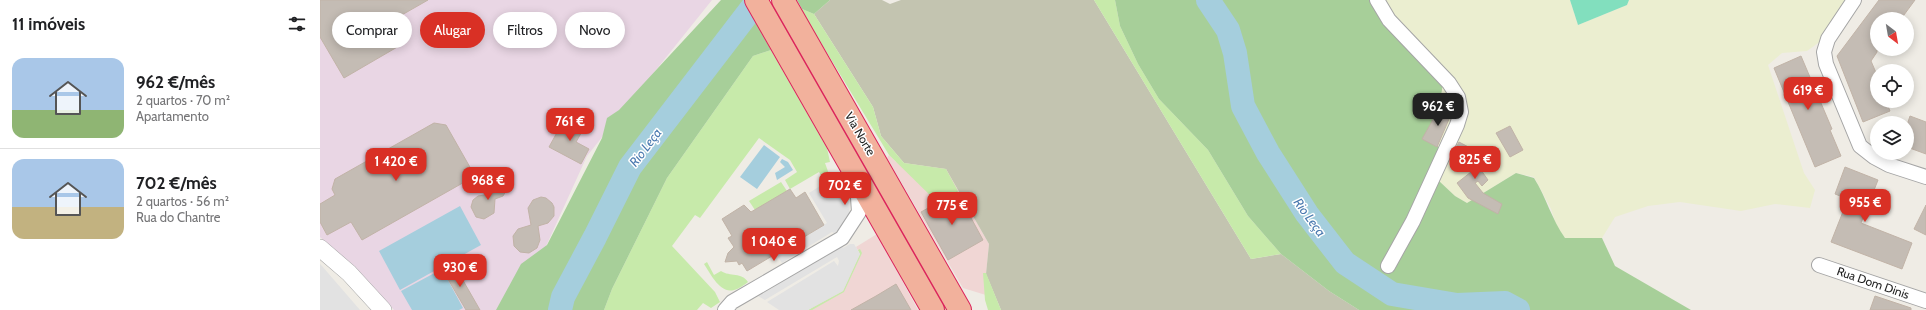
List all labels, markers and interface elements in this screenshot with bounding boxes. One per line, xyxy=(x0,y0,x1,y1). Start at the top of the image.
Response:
chip: Comprar xyxy=(332,12,412,48)
chip: Alugar xyxy=(420,12,485,48)
chip: Filtros xyxy=(493,12,557,48)
chip: Novo xyxy=(565,12,625,48)
north arrow xyxy=(1870,12,1914,56)
map controls xyxy=(1870,12,1914,160)
icon: filters xyxy=(286,13,308,35)
text: 11 imóveis xyxy=(12,14,85,34)
button: locate xyxy=(1870,64,1914,108)
text: 962 €/mês xyxy=(136,72,215,92)
icon: home xyxy=(44,74,92,122)
pin: 619 € xyxy=(1780,77,1836,111)
text: 619 € xyxy=(1793,82,1823,98)
text: 2 quartos · 70 m² xyxy=(136,92,230,108)
pin: 962 € xyxy=(1410,93,1466,127)
text: 962 € xyxy=(1422,98,1454,114)
text: Apartamento xyxy=(136,108,209,124)
pin: 761 € xyxy=(542,108,598,142)
street label: Via Norte xyxy=(842,109,879,158)
text: 761 € xyxy=(555,113,585,129)
button: layers xyxy=(1870,116,1914,160)
water label: Rio Leça xyxy=(625,125,665,169)
pin: 825 € xyxy=(1447,146,1503,180)
pin: 1 420 € xyxy=(359,148,433,182)
text: 825 € xyxy=(1459,151,1491,167)
text: 1 420 € xyxy=(374,153,418,169)
pin: 968 € xyxy=(460,167,516,201)
text: 968 € xyxy=(471,172,505,188)
pin: 702 € xyxy=(817,172,873,206)
text: 702 €/mês xyxy=(136,173,217,193)
icon: home xyxy=(44,175,92,223)
text: 702 € xyxy=(828,177,862,193)
pin: 955 € xyxy=(1837,189,1893,223)
pin: 775 € xyxy=(924,192,980,226)
text: 2 quartos · 56 m² xyxy=(136,193,229,209)
text: 955 € xyxy=(1849,194,1881,210)
water label: Rio Leça xyxy=(1291,195,1329,239)
text: 775 € xyxy=(936,197,968,213)
text: Rua do Chantre xyxy=(136,209,220,225)
pin: 1 040 € xyxy=(737,228,811,262)
text: 1 040 € xyxy=(751,233,797,249)
pin: 930 € xyxy=(432,254,488,288)
text: 930 € xyxy=(443,259,477,275)
street label: Rua Dom Dinis xyxy=(1835,263,1911,302)

